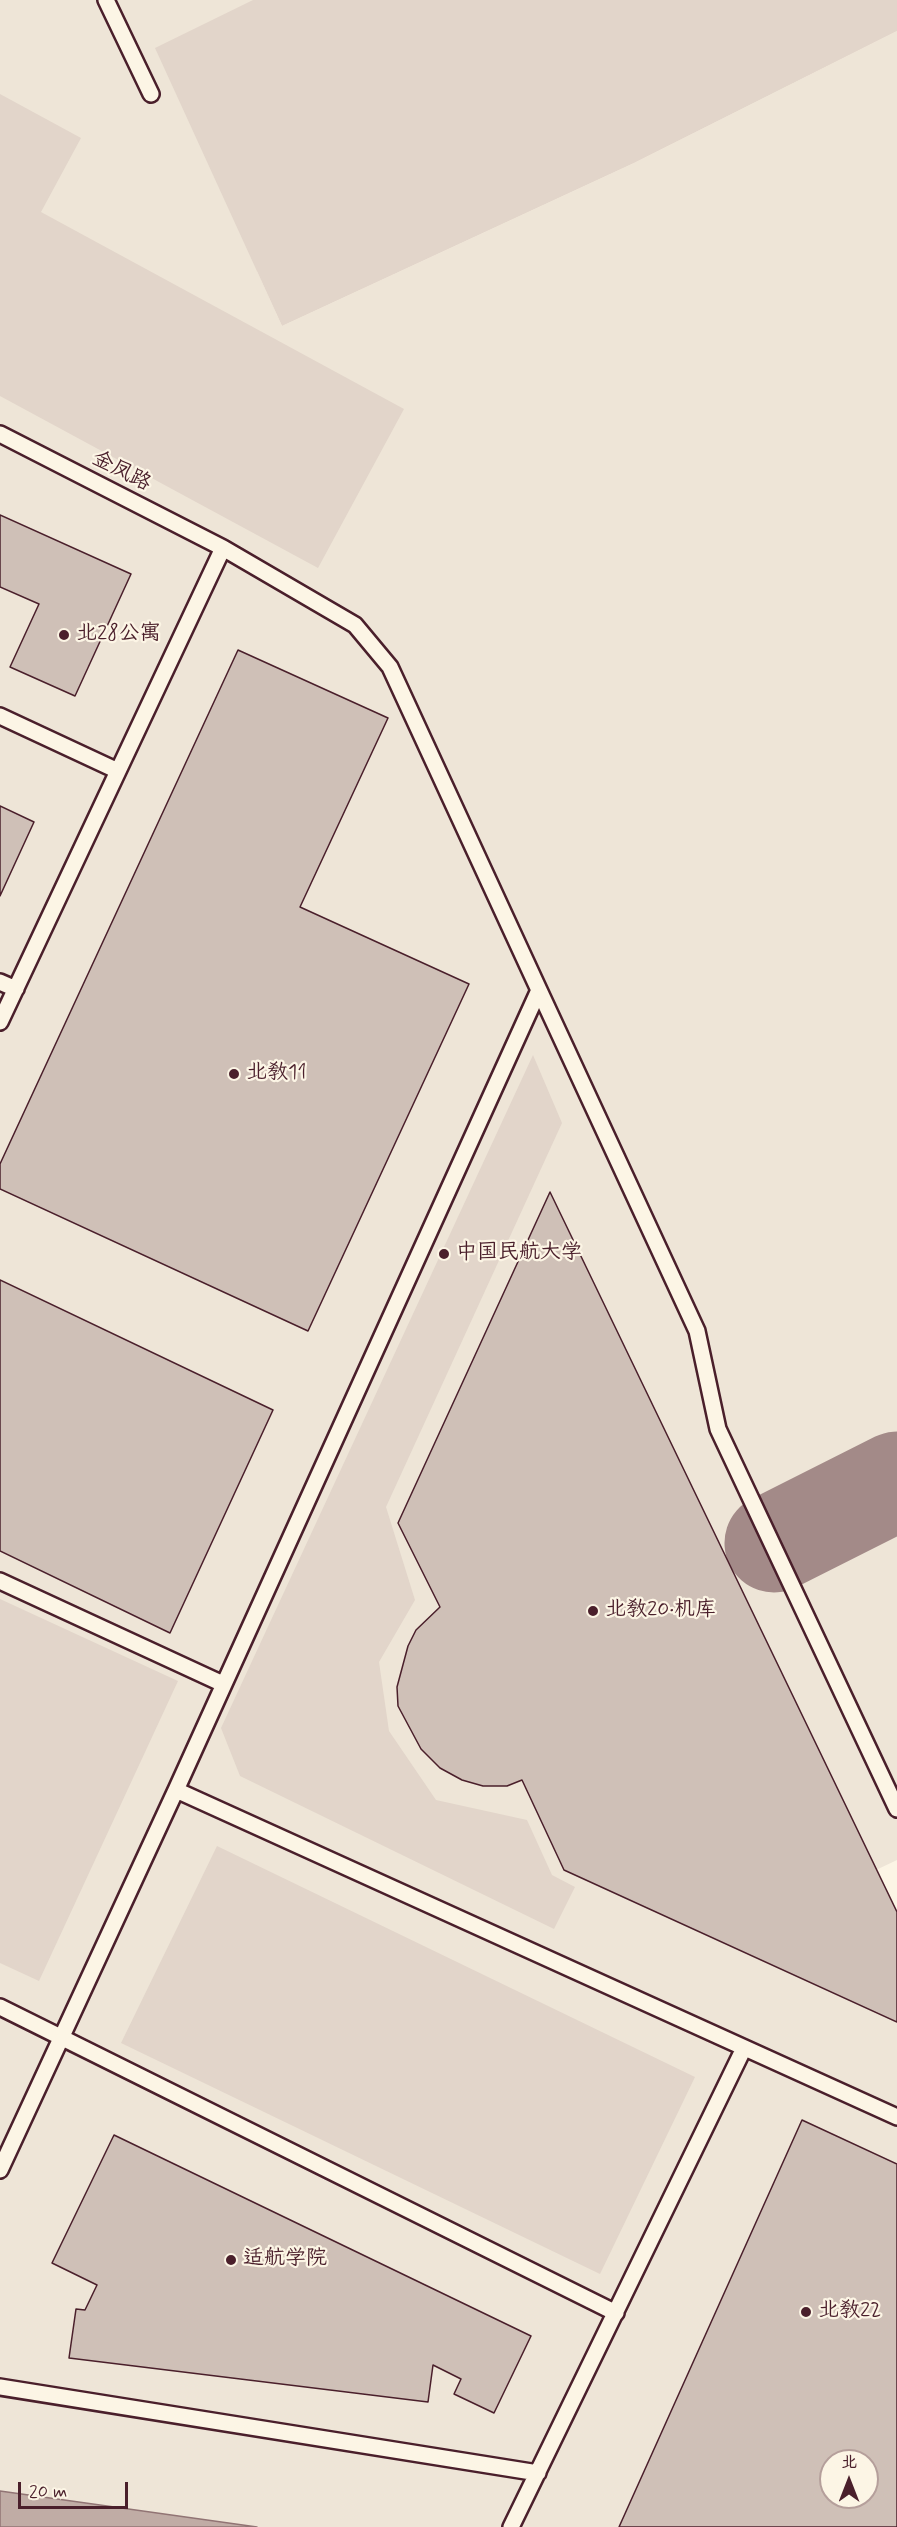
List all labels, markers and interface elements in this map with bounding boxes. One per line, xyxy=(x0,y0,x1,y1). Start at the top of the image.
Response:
street label: 金凤路 xyxy=(87,446,155,498)
place label: 北28公寓 xyxy=(76,622,161,648)
marker: 北28公寓 xyxy=(57,628,71,642)
place label: 北教11 xyxy=(246,1061,306,1087)
marker: 北教11 xyxy=(227,1067,241,1081)
place label: 中国民航大学 xyxy=(456,1241,582,1267)
marker: 中国民航大学 xyxy=(437,1247,451,1261)
place label: 北教20·机库 xyxy=(605,1598,716,1624)
marker: 北教20·机库 xyxy=(586,1604,600,1618)
place label: 适航学院 xyxy=(243,2247,327,2273)
marker: 适航学院 xyxy=(224,2253,238,2267)
place label: 北教22 xyxy=(818,2299,881,2325)
marker: 北教22 xyxy=(799,2305,813,2319)
north arrow xyxy=(819,2449,879,2509)
text: 北 xyxy=(841,2452,857,2473)
scale bar xyxy=(21,2470,130,2508)
text: 20 m xyxy=(29,2480,67,2504)

